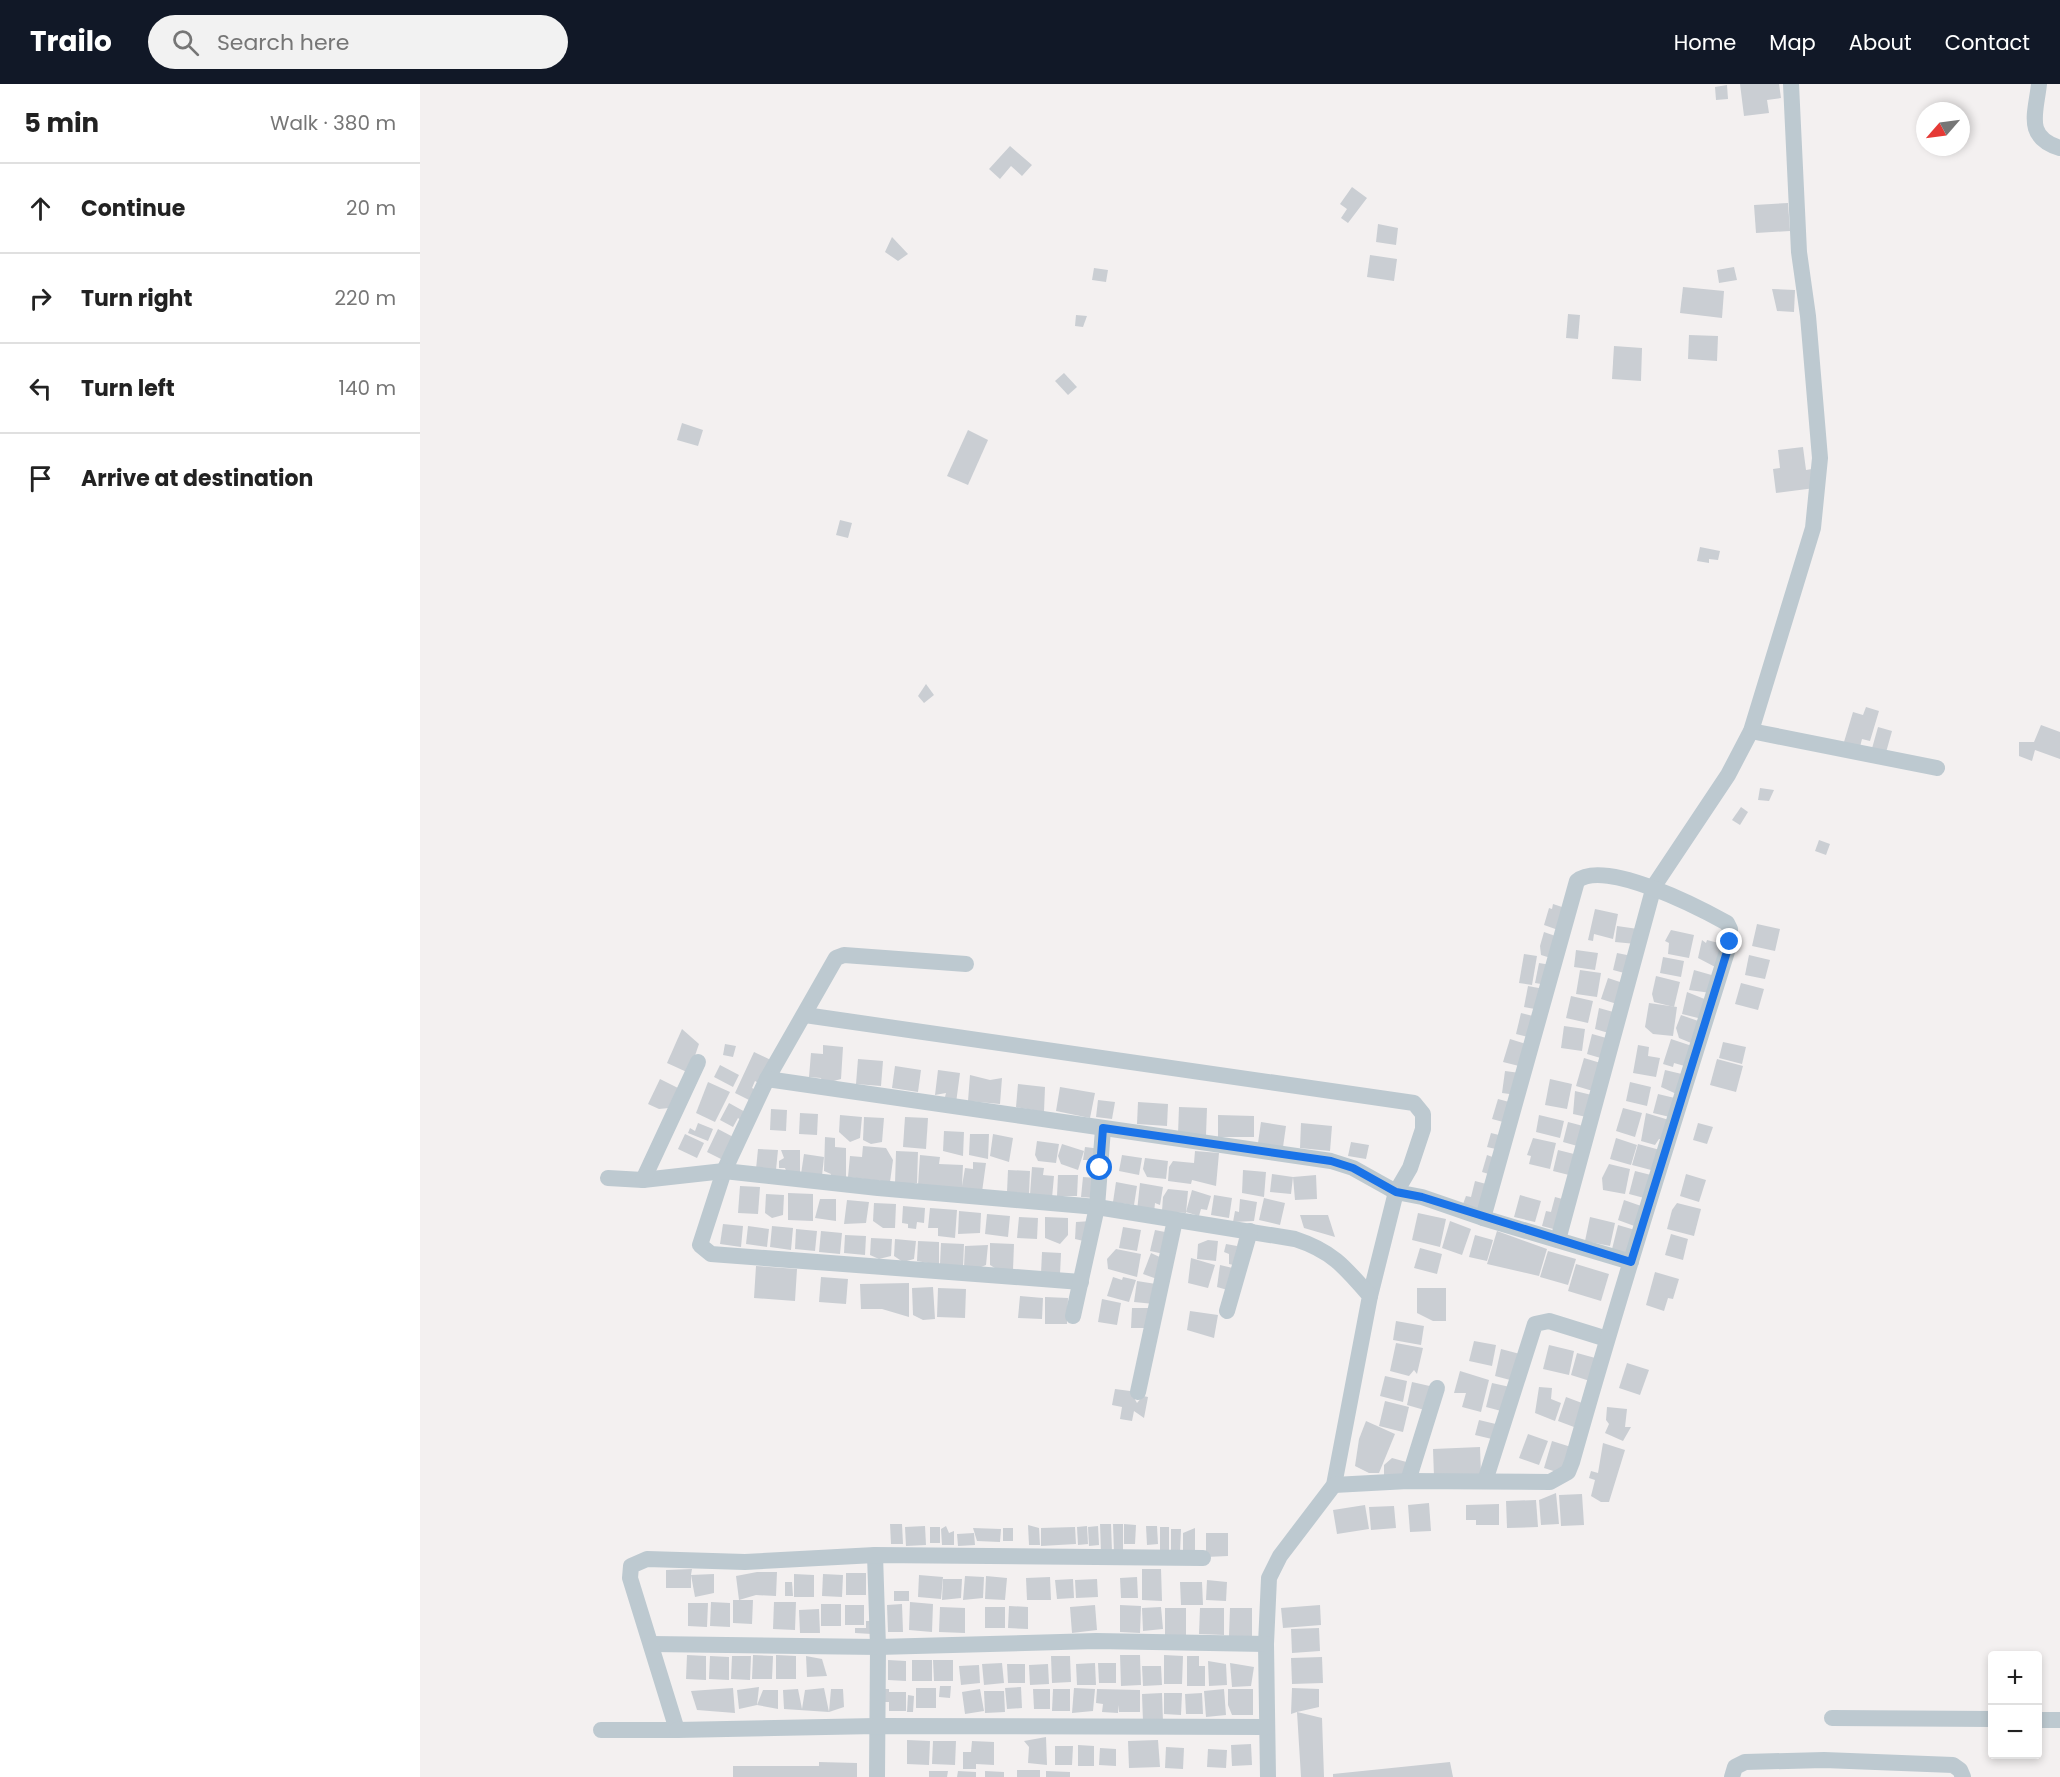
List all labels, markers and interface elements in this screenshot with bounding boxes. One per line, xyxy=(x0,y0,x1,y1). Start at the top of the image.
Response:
search box xyxy=(148,15,568,69)
text: Trailo xyxy=(30,22,112,61)
icon: search xyxy=(169,26,202,59)
text: Search here xyxy=(217,27,349,58)
text: Home xyxy=(1674,28,1736,57)
text: Map xyxy=(1769,28,1816,57)
text: About xyxy=(1849,28,1912,57)
text: Contact xyxy=(1945,28,2030,57)
north arrow xyxy=(1916,102,1970,156)
text: 5 min xyxy=(24,105,99,141)
text: Walk · 380 m xyxy=(270,109,396,137)
icon: ahead xyxy=(24,192,57,225)
text: Continue xyxy=(81,193,185,224)
text: 20 m xyxy=(346,194,396,222)
icon: right xyxy=(24,282,57,315)
text: Turn right xyxy=(81,283,192,314)
text: 220 m xyxy=(335,284,396,312)
icon: left xyxy=(24,372,57,405)
text: Turn left xyxy=(81,373,175,404)
text: 140 m xyxy=(339,374,396,402)
icon: arrive xyxy=(24,462,57,495)
text: Arrive at destination xyxy=(81,463,313,494)
route end xyxy=(1716,928,1742,954)
route start xyxy=(1086,1154,1112,1180)
map controls xyxy=(1988,1651,2042,1759)
button: + xyxy=(1988,1651,2042,1705)
button: − xyxy=(1988,1705,2042,1759)

